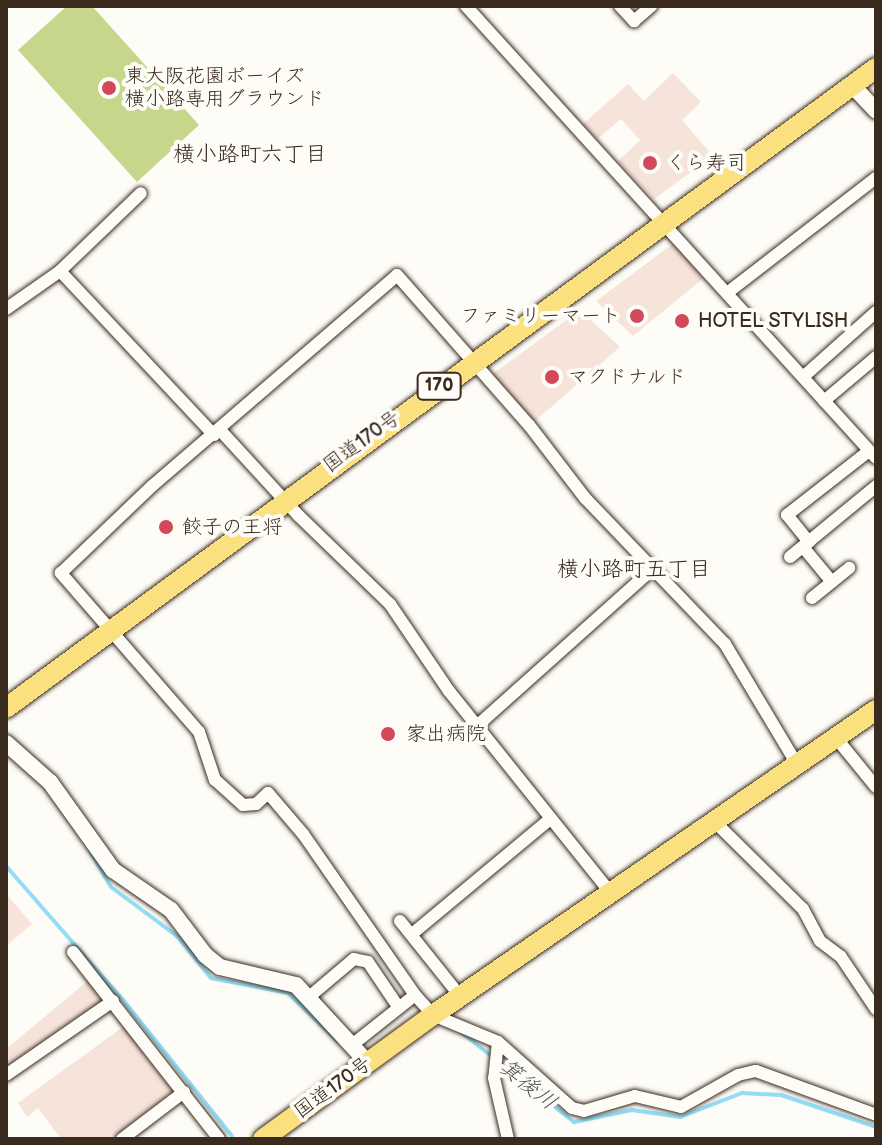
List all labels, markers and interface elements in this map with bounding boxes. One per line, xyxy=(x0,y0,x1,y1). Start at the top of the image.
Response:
place label: 東大阪花園ボーイズ 横小路専用グラウンド xyxy=(125,64,325,111)
marker: 東大阪花園ボーイズ 横小路専用グラウンド xyxy=(100,79,118,97)
district label: 横小路町六丁目 xyxy=(173,142,327,168)
place label: くら寿司 xyxy=(666,151,746,175)
marker: くら寿司 xyxy=(641,154,659,172)
place label: ファミリーマート xyxy=(461,304,621,328)
marker: ファミリーマート xyxy=(628,307,646,325)
place label: HOTEL STYLISH xyxy=(698,309,849,333)
marker: HOTEL STYLISH xyxy=(673,312,691,330)
place label: マクドナルド xyxy=(568,365,688,389)
marker: マクドナルド xyxy=(543,368,561,386)
road number: 170 xyxy=(415,372,463,400)
street label: 国道170号 xyxy=(319,406,405,478)
place label: 餃子の王将 xyxy=(182,515,282,539)
marker: 餃子の王将 xyxy=(157,518,175,536)
district label: 横小路町五丁目 xyxy=(557,557,711,583)
place label: 家出病院 xyxy=(406,722,486,746)
marker: 家出病院 xyxy=(377,723,399,745)
street label: 国道170号 xyxy=(290,1052,376,1124)
water label: 箕後川 xyxy=(494,1054,562,1116)

